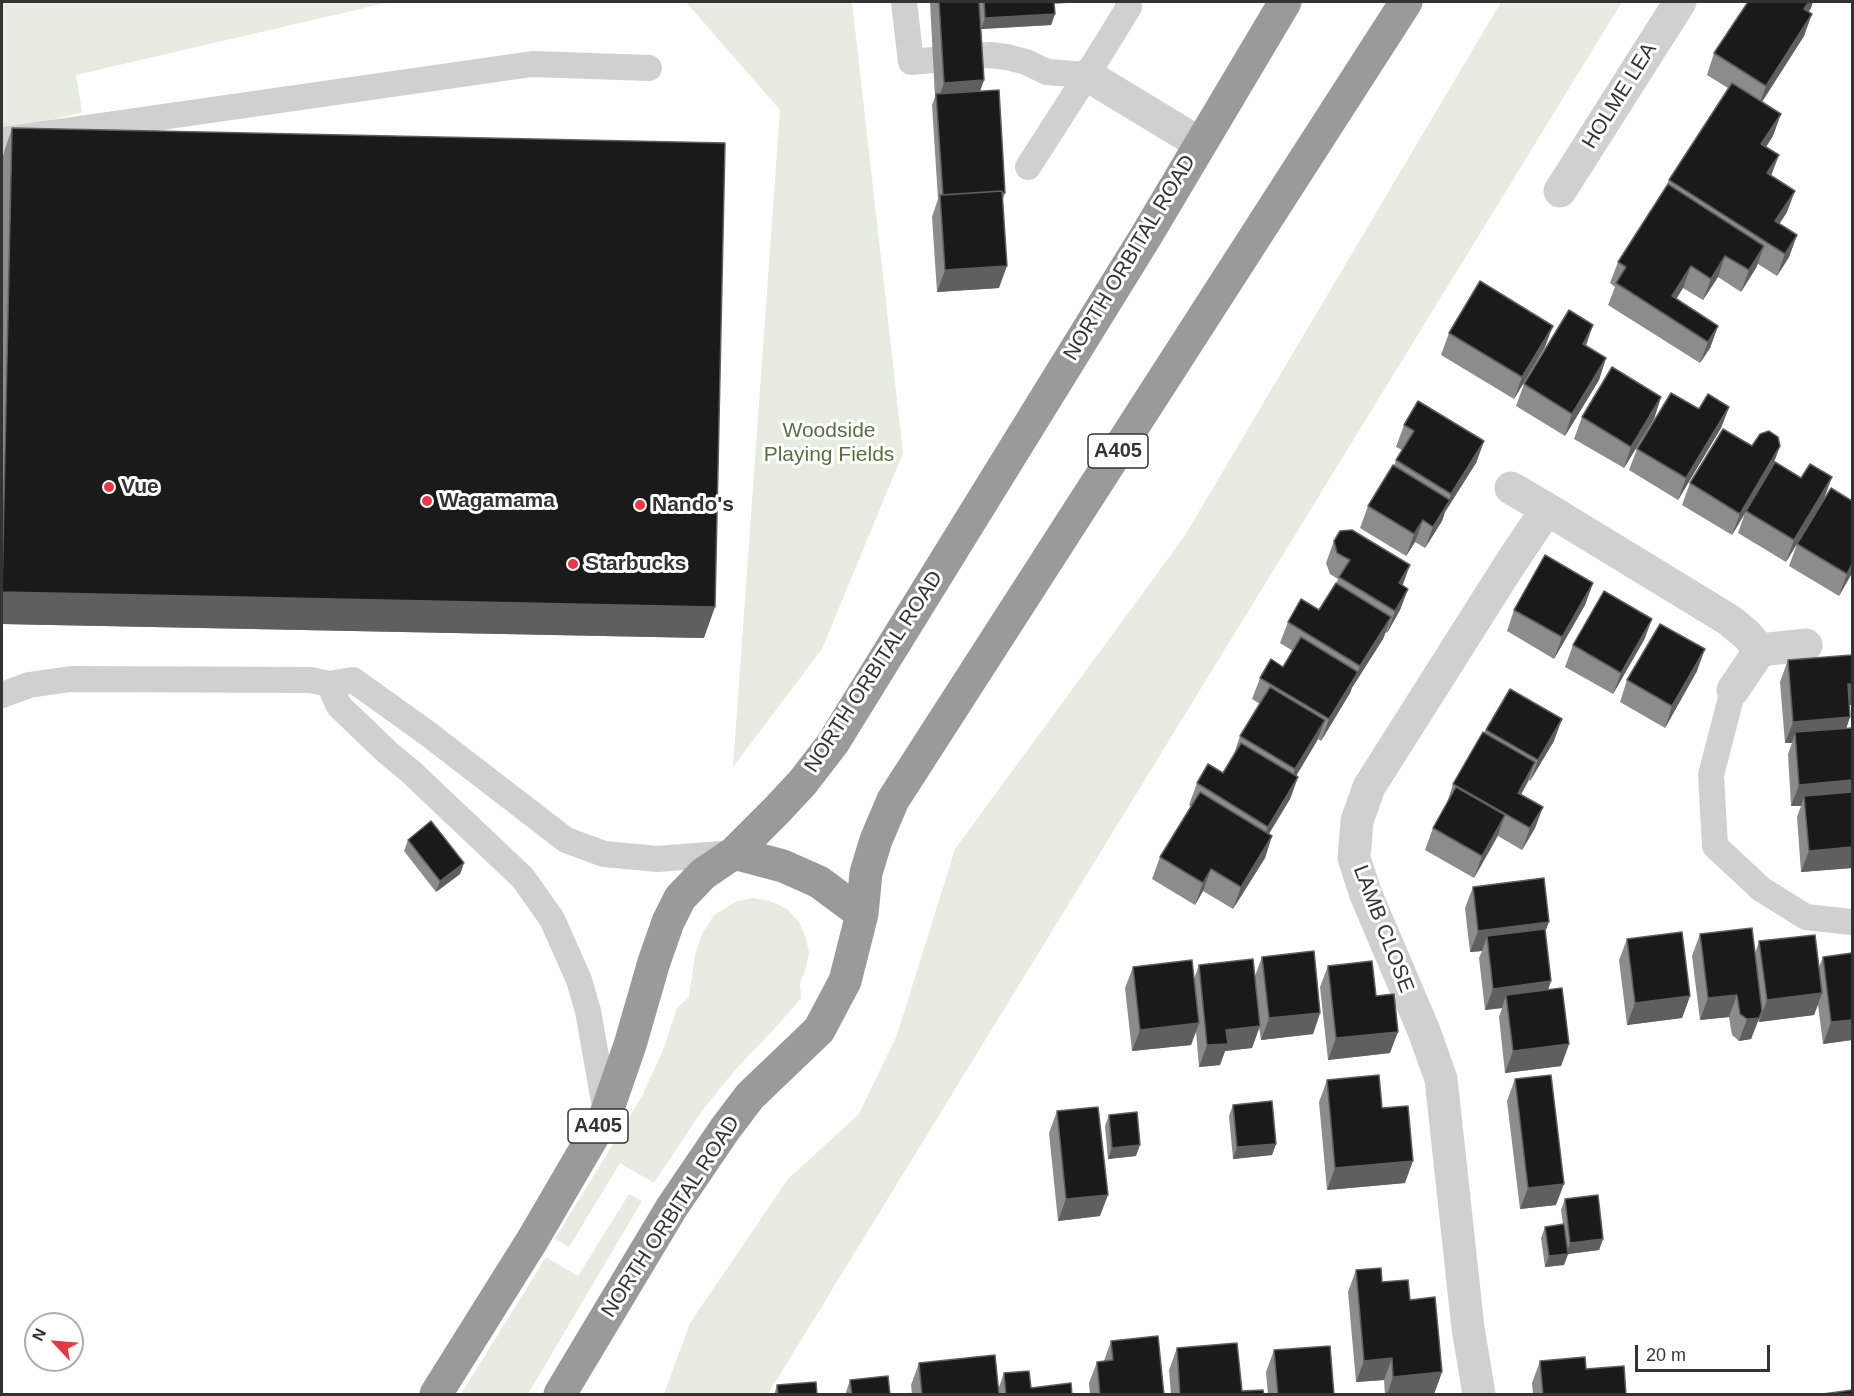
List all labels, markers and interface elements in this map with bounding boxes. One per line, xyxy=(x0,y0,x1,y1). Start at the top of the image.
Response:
street label: HOLME LEA xyxy=(1577,38,1663,154)
street label: NORTH ORBITAL ROAD xyxy=(1059,151,1201,365)
park label: Woodside Playing Fields xyxy=(764,418,894,468)
road number: A405 xyxy=(1088,434,1148,468)
place label: Vue xyxy=(121,474,159,500)
marker: Vue xyxy=(102,480,116,494)
place label: Wagamama xyxy=(439,488,555,514)
place label: Nando's xyxy=(652,492,734,518)
marker: Wagamama xyxy=(420,494,434,508)
marker: Nando's xyxy=(633,498,647,512)
place label: Starbucks xyxy=(585,551,687,577)
marker: Starbucks xyxy=(566,557,580,571)
street label: NORTH ORBITAL ROAD xyxy=(799,567,949,777)
street label: LAMB CLOSE xyxy=(1347,862,1419,996)
road number: A405 xyxy=(568,1109,628,1143)
street label: NORTH ORBITAL ROAD xyxy=(596,1112,746,1322)
north arrow xyxy=(24,1312,84,1372)
text: N xyxy=(29,1326,49,1344)
scale bar xyxy=(1638,1333,1773,1371)
text: 20 m xyxy=(1646,1345,1686,1365)

